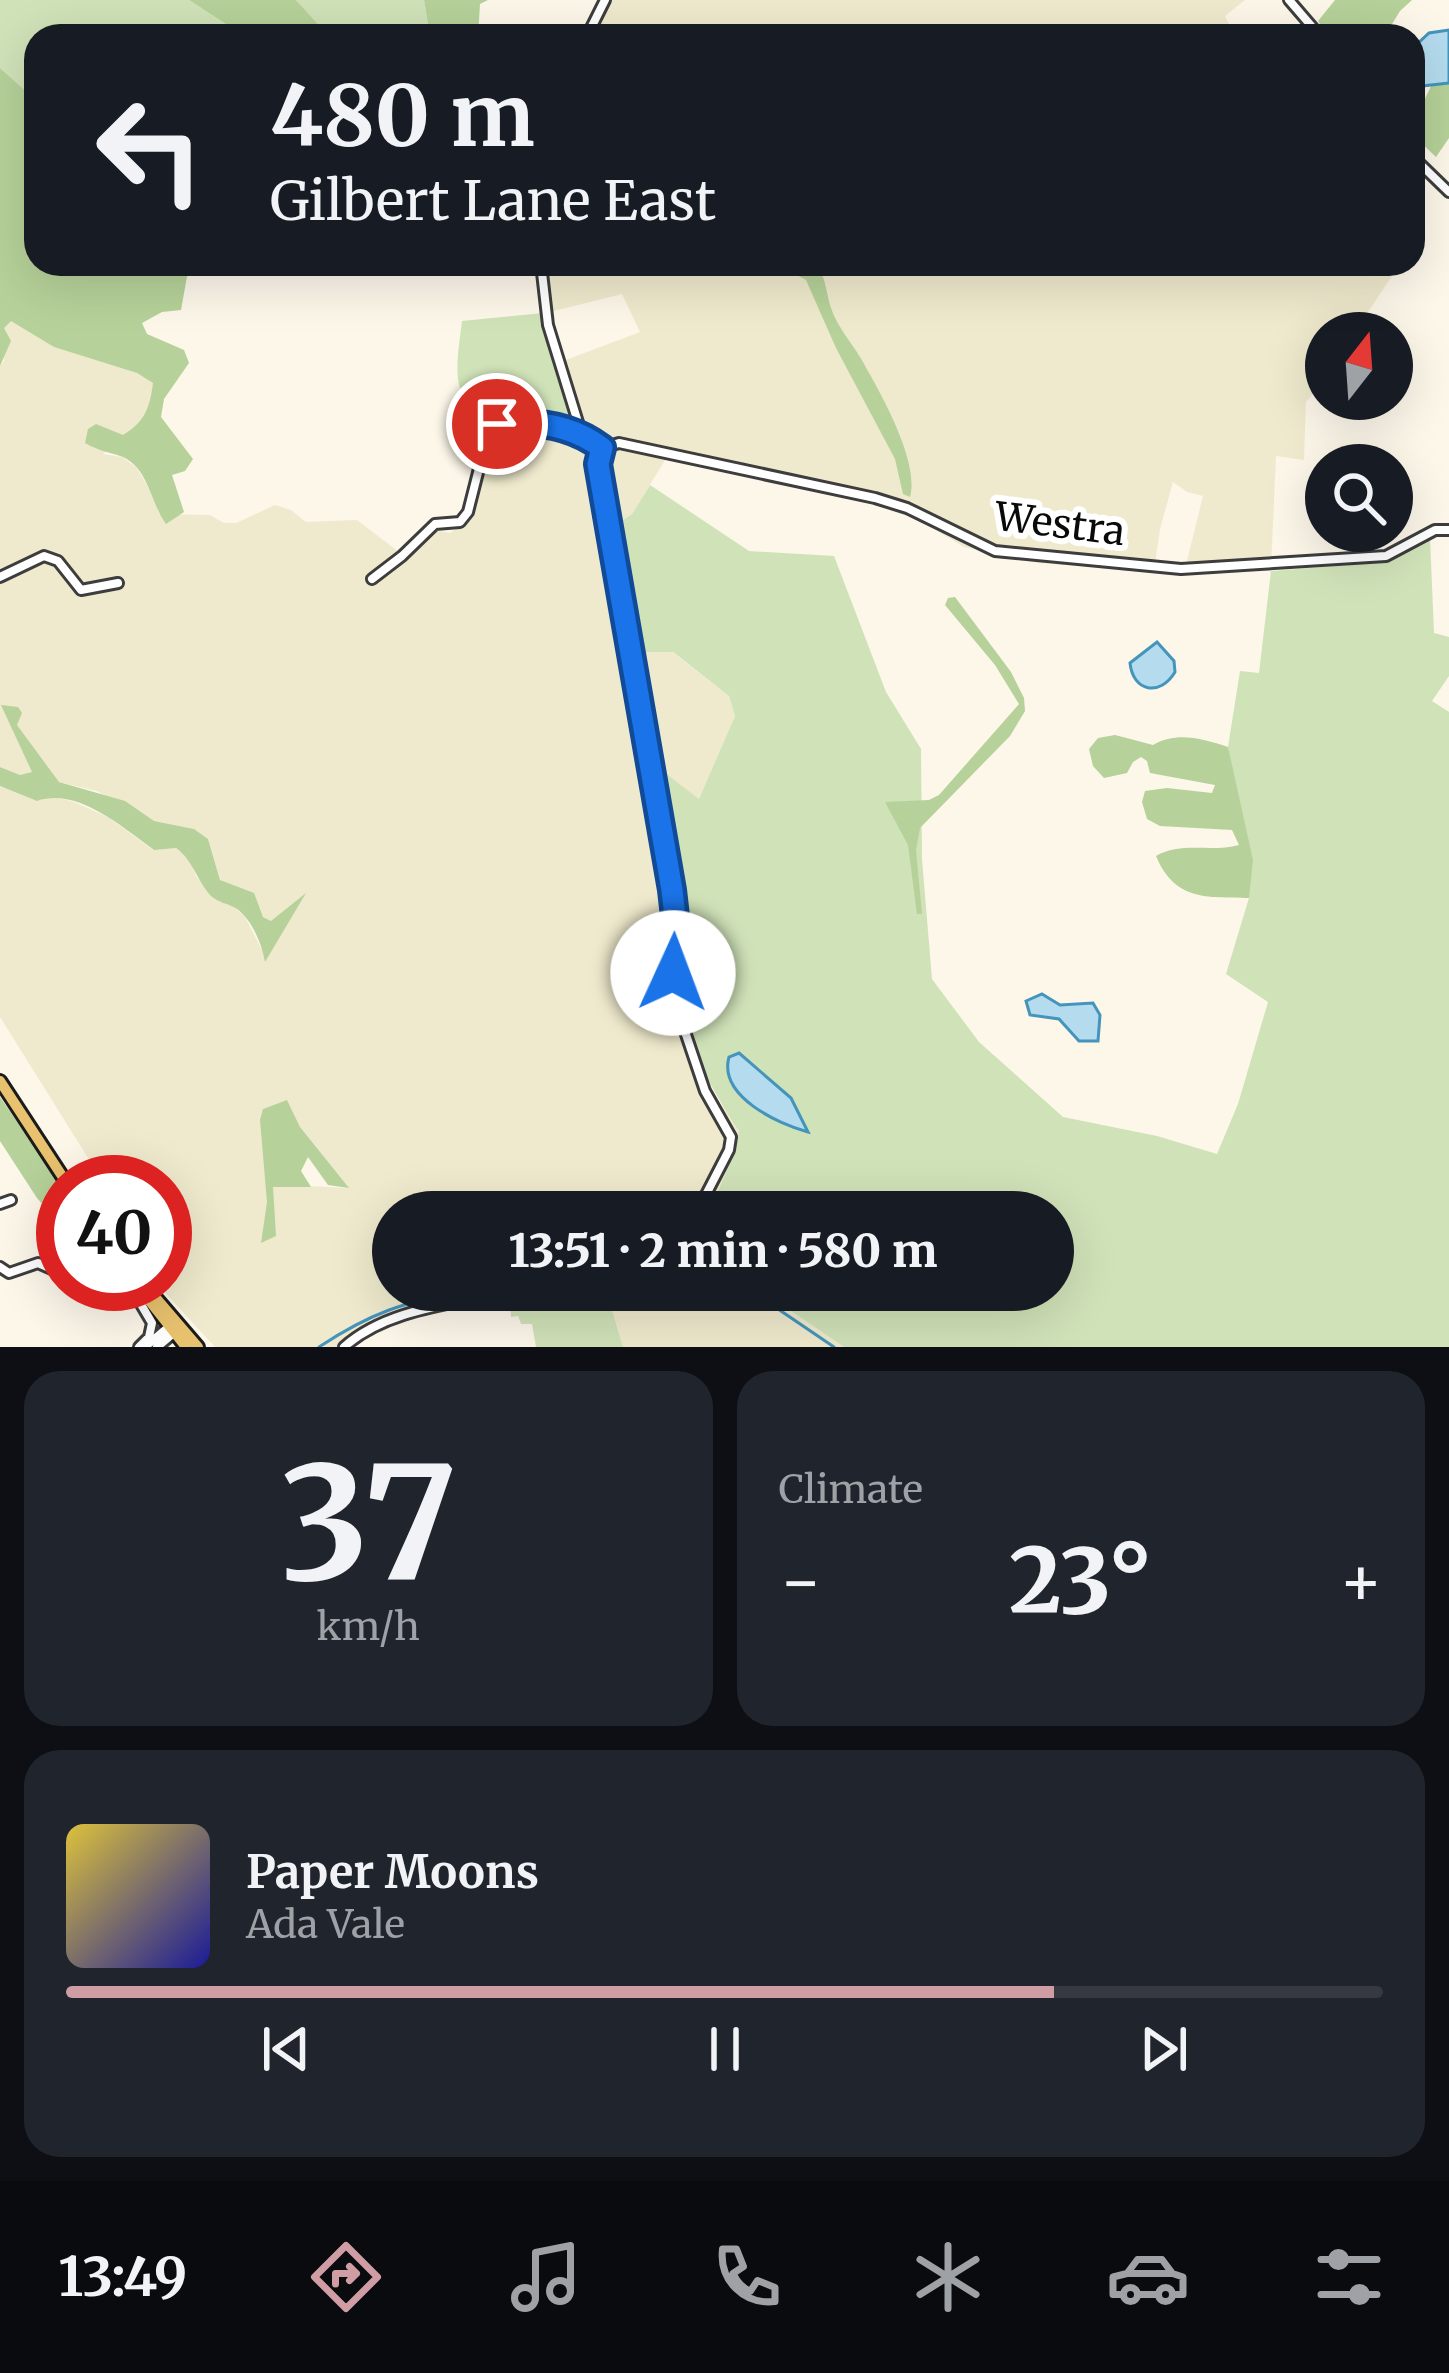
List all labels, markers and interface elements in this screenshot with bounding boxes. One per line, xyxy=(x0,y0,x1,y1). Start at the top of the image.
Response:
text: 480 m xyxy=(270,63,535,169)
icon: left xyxy=(72,72,228,228)
text: Gilbert Lane East xyxy=(270,167,716,235)
north arrow xyxy=(1305,312,1413,420)
map controls xyxy=(1305,312,1413,552)
pin xyxy=(446,373,548,475)
icon: arrive xyxy=(464,391,530,457)
button: search xyxy=(1305,444,1413,552)
street label: Westra xyxy=(991,492,1128,556)
position arrow xyxy=(610,910,736,1036)
speed limit sign: 40 xyxy=(36,1155,192,1311)
text: 13:51 · 2 min · 580 m xyxy=(509,1223,937,1279)
text: 37 xyxy=(280,1425,457,1622)
text: Climate xyxy=(779,1465,923,1514)
text: 23° xyxy=(1009,1524,1153,1638)
text: − xyxy=(779,1540,823,1623)
text: + xyxy=(1339,1540,1383,1623)
text: km/h xyxy=(317,1602,420,1651)
text: Paper Moons xyxy=(246,1844,539,1900)
text: Ada Vale xyxy=(246,1900,405,1949)
icon: previous xyxy=(253,2016,319,2082)
icon: pause xyxy=(692,2016,758,2082)
icon: next xyxy=(1131,2016,1197,2082)
icon: directions xyxy=(304,2235,388,2319)
icon: music xyxy=(504,2235,588,2319)
icon: phone xyxy=(705,2235,789,2319)
icon: climate xyxy=(906,2235,990,2319)
icon: car xyxy=(1106,2235,1190,2319)
icon: filters xyxy=(1307,2235,1391,2319)
text: 13:49 xyxy=(58,2243,187,2311)

